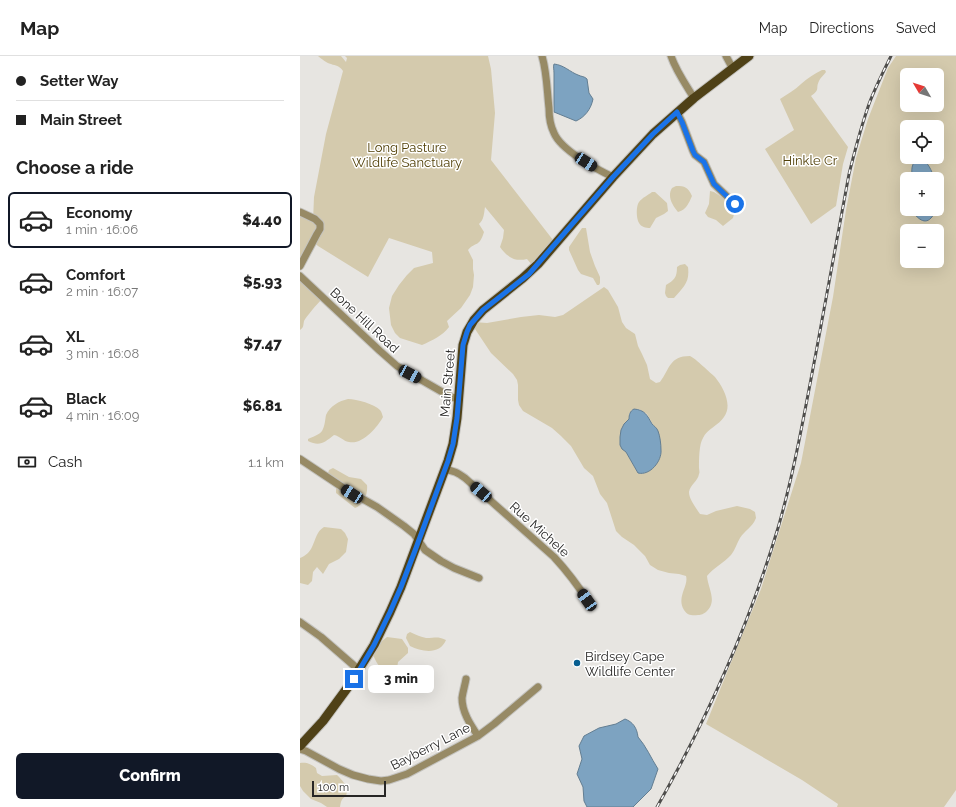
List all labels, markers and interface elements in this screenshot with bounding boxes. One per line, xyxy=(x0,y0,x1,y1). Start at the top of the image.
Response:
text: Map xyxy=(20,17,59,39)
text: Map xyxy=(759,20,787,36)
text: Directions xyxy=(809,20,874,36)
text: Saved xyxy=(896,20,936,36)
north arrow xyxy=(900,68,944,112)
map controls xyxy=(900,68,944,268)
text: Setter Way xyxy=(40,72,119,90)
text: Main Street xyxy=(40,111,122,129)
button: locate xyxy=(900,120,944,164)
park label: Long Pasture Wildlife Sanctuary xyxy=(352,140,462,170)
car xyxy=(573,150,599,174)
park label: Hinkle Cr xyxy=(783,153,838,168)
text: Choose a ride xyxy=(16,157,134,178)
button: + xyxy=(900,172,944,216)
route start xyxy=(726,195,744,213)
icon: car xyxy=(18,202,54,238)
text: Economy xyxy=(66,204,133,222)
text: $4.40 xyxy=(242,211,282,229)
text: 1 min · 16:06 xyxy=(66,222,138,237)
button: − xyxy=(900,224,944,268)
icon: car xyxy=(18,264,54,300)
text: Comfort xyxy=(66,266,125,284)
text: $5.93 xyxy=(243,273,282,291)
text: 2 min · 16:07 xyxy=(66,284,138,299)
street label: Bone Hill Road xyxy=(327,285,402,356)
icon: car xyxy=(18,326,54,362)
text: XL xyxy=(66,328,84,346)
text: $7.47 xyxy=(244,335,282,353)
text: 3 min · 16:08 xyxy=(66,346,139,361)
street label: Main Street xyxy=(437,348,458,418)
car xyxy=(397,363,423,385)
icon: car xyxy=(18,388,54,424)
text: Black xyxy=(66,390,106,408)
text: $6.81 xyxy=(243,397,282,415)
text: 4 min · 16:09 xyxy=(66,408,139,423)
icon: cash xyxy=(16,451,38,473)
text: Cash xyxy=(48,453,82,471)
text: 1.1 km xyxy=(248,455,284,470)
car xyxy=(468,480,494,504)
car xyxy=(339,482,365,506)
street label: Rue Michele xyxy=(507,499,573,560)
car xyxy=(575,587,599,613)
place label: Birdsey Cape Wildlife Center xyxy=(585,649,675,679)
marker: Birdsey Cape Wildlife Center xyxy=(572,658,582,668)
callout: 3 min xyxy=(368,665,434,693)
route end xyxy=(345,670,363,688)
text: 3 min xyxy=(384,671,418,686)
street label: Bayberry Lane xyxy=(388,720,473,773)
button: Confirm xyxy=(16,753,284,799)
scale bar xyxy=(312,779,386,798)
text: 100 m xyxy=(318,781,349,794)

